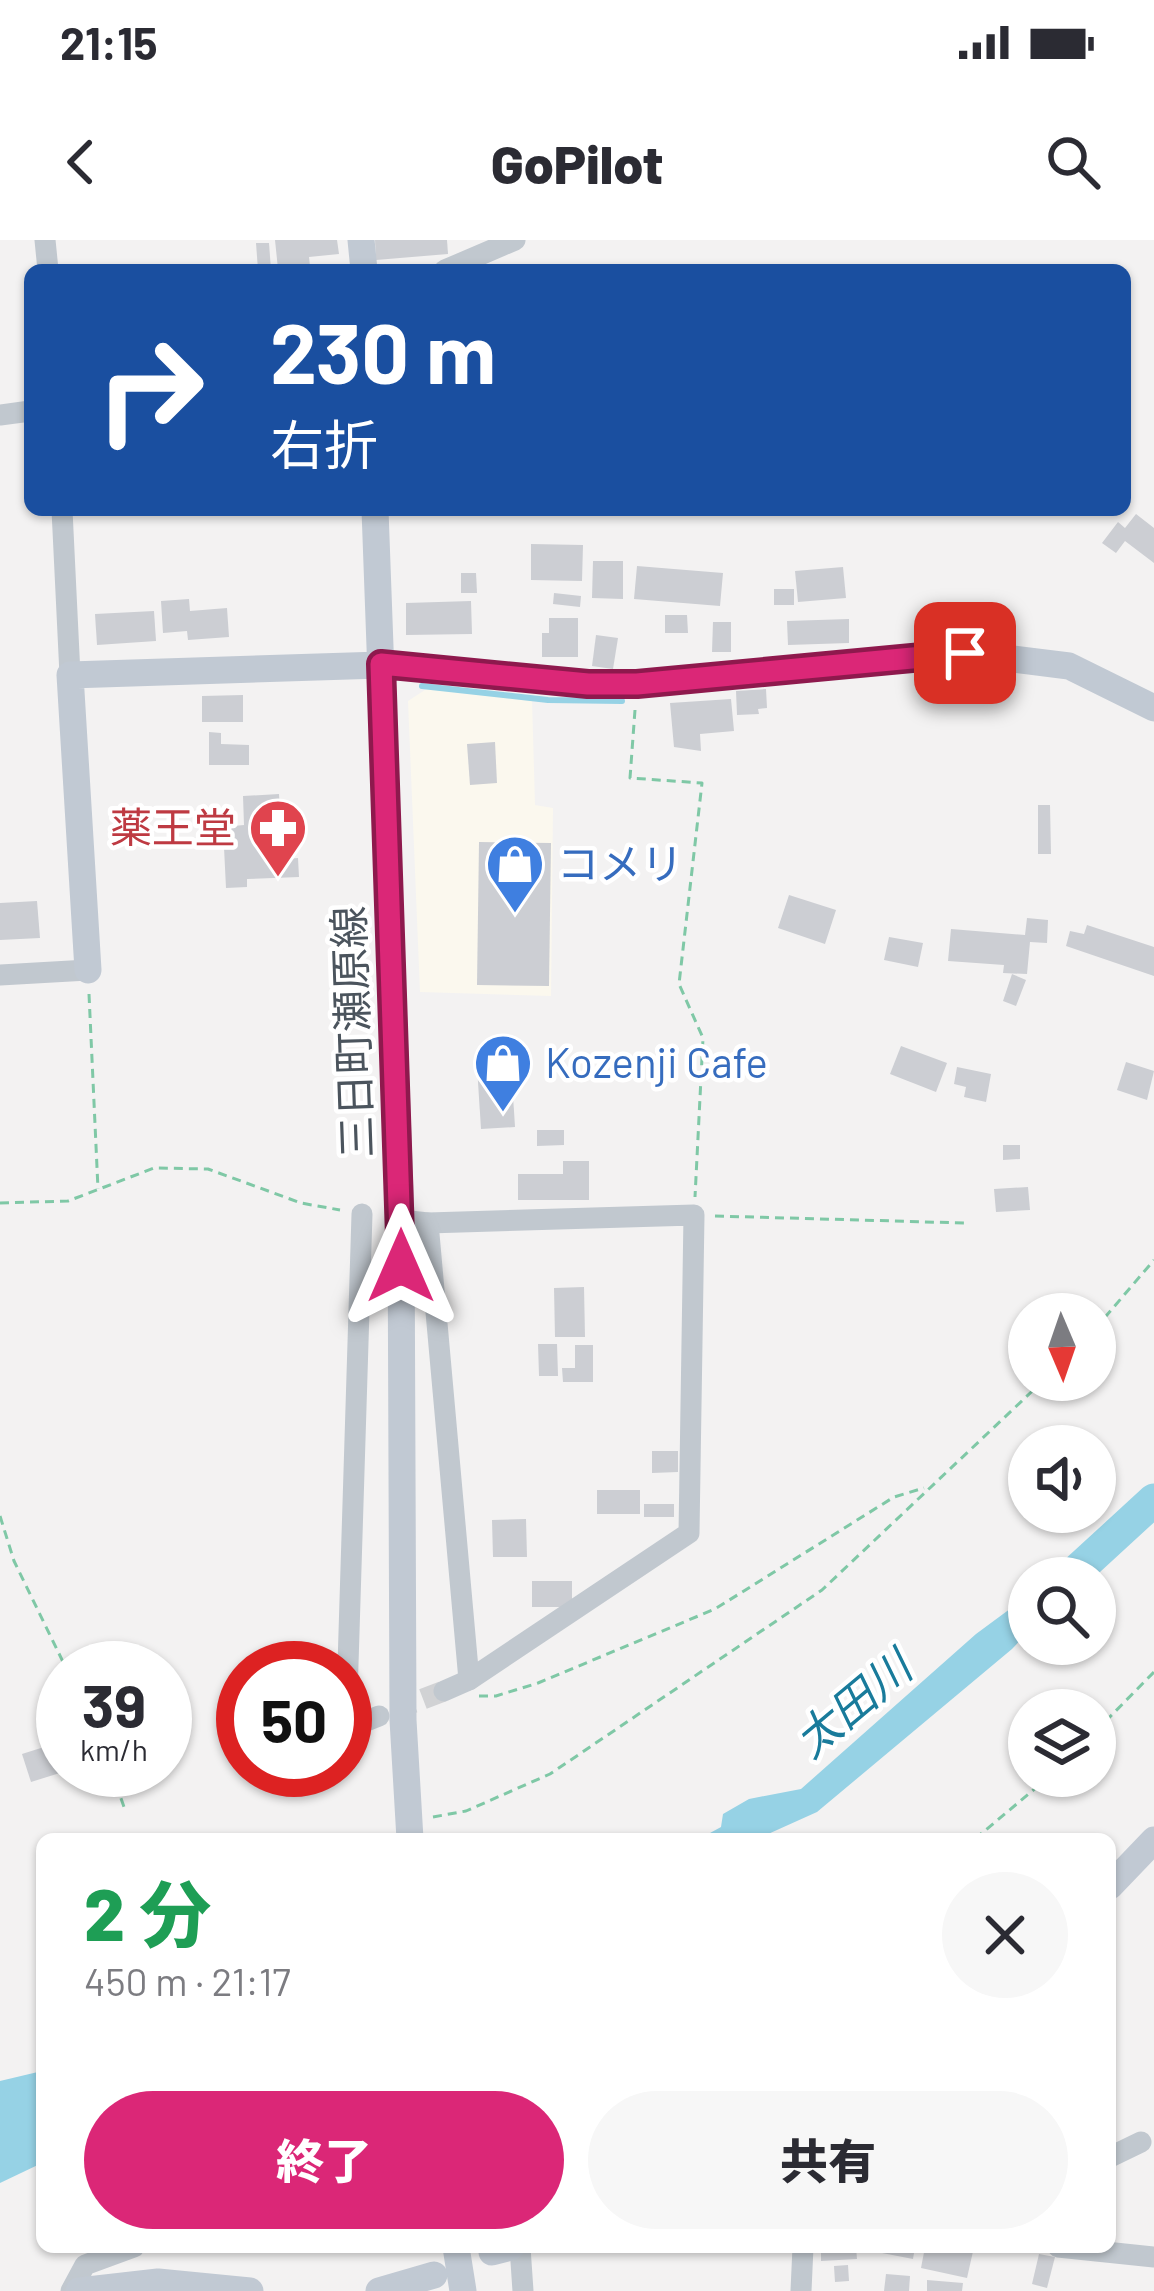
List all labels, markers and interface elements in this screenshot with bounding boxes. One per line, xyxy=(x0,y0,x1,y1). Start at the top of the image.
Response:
text: 21:15 xyxy=(60,15,157,69)
icon: back xyxy=(48,129,114,195)
icon: search xyxy=(1040,129,1106,195)
text: GoPilot xyxy=(491,130,663,195)
text: 230 m xyxy=(270,300,496,401)
icon: right xyxy=(72,312,228,468)
text: 右折 xyxy=(270,411,378,476)
pin xyxy=(914,602,1016,704)
icon: arrive xyxy=(932,620,998,686)
pharmacy icon: 薬王堂 xyxy=(247,797,309,879)
place label: 薬王堂 xyxy=(110,801,236,851)
shop icon: コメリ xyxy=(484,833,546,915)
place label: コメリ xyxy=(557,837,683,887)
street label: 三日町瀬原線 xyxy=(322,905,380,1159)
shop icon: Kozenji Cafe xyxy=(472,1032,534,1114)
place label: Kozenji Cafe xyxy=(545,1036,768,1087)
position arrow xyxy=(338,1203,464,1329)
north arrow xyxy=(1008,1293,1116,1401)
map controls xyxy=(1008,1293,1116,1797)
button: sound xyxy=(1008,1425,1116,1533)
button: search xyxy=(1008,1557,1116,1665)
water label: 太田川 xyxy=(783,1636,924,1767)
speed limit sign: 50 xyxy=(216,1641,372,1797)
text: 39 xyxy=(82,1668,146,1740)
button: layers xyxy=(1008,1689,1116,1797)
text: km/h xyxy=(80,1731,148,1767)
text: 2 分 xyxy=(84,1869,211,1955)
button: close xyxy=(942,1872,1068,1998)
text: 450 m · 21:17 xyxy=(84,1957,291,2004)
button: 終了 xyxy=(84,2091,564,2229)
button: 共有 xyxy=(588,2091,1068,2229)

